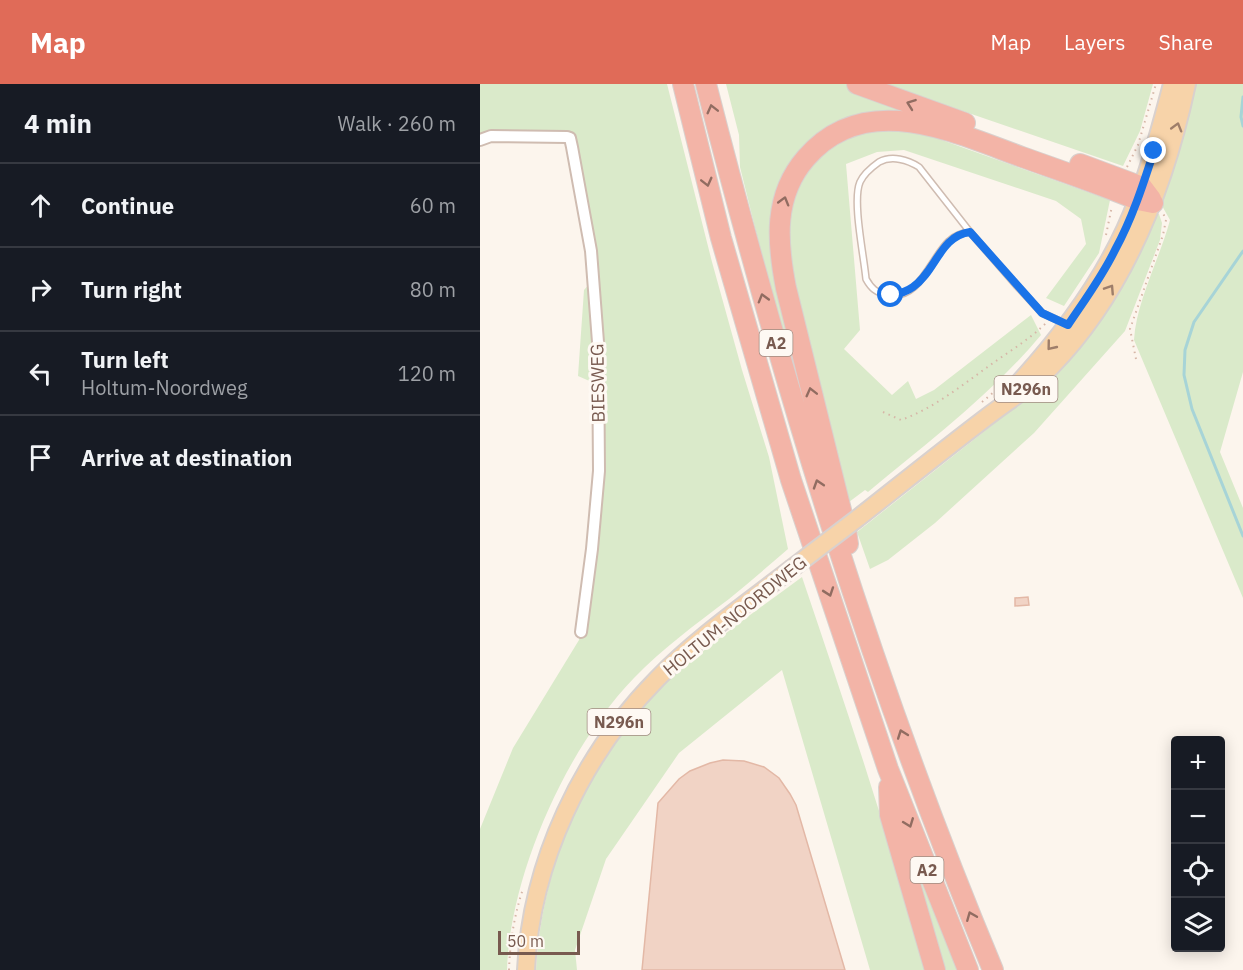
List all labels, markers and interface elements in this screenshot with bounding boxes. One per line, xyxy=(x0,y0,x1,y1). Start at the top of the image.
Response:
text: Map xyxy=(30,24,86,61)
text: Map xyxy=(991,28,1031,56)
text: Layers xyxy=(1064,28,1126,56)
text: Share xyxy=(1159,28,1213,56)
one-way arrow xyxy=(906,98,917,111)
one-way arrow xyxy=(707,104,720,114)
text: 4 min xyxy=(24,106,92,140)
text: Walk · 260 m xyxy=(338,110,456,137)
one-way arrow xyxy=(1169,122,1182,132)
route end xyxy=(1140,137,1166,163)
one-way arrow xyxy=(699,176,712,186)
icon: ahead xyxy=(24,189,57,222)
text: Continue xyxy=(81,191,174,220)
text: 60 m xyxy=(410,192,456,219)
one-way arrow xyxy=(777,196,789,207)
icon: right xyxy=(24,273,57,306)
text: Turn right xyxy=(81,275,182,304)
text: 80 m xyxy=(410,276,456,303)
route start xyxy=(877,281,903,307)
one-way arrow xyxy=(1103,285,1115,295)
one-way arrow xyxy=(758,293,770,303)
road number: A2 xyxy=(760,330,792,356)
one-way arrow xyxy=(1047,339,1058,350)
street label: BIESWEG xyxy=(585,343,610,423)
text: Turn left xyxy=(81,345,169,374)
icon: left xyxy=(24,357,57,390)
text: 120 m xyxy=(398,360,456,387)
text: Holtum-Noordweg xyxy=(81,374,248,401)
road number: N296n xyxy=(994,376,1058,402)
one-way arrow xyxy=(805,387,818,397)
icon: arrive xyxy=(24,441,57,474)
text: Arrive at destination xyxy=(81,443,292,472)
one-way arrow xyxy=(813,479,825,490)
street label: HOLTUM-NOORDWEG xyxy=(658,551,811,681)
one-way arrow xyxy=(822,586,834,597)
road number: N296n xyxy=(588,709,650,735)
one-way arrow xyxy=(896,729,909,740)
map controls xyxy=(1171,736,1225,952)
button: + xyxy=(1171,736,1225,790)
button: − xyxy=(1171,790,1225,844)
one-way arrow xyxy=(902,817,914,828)
button: locate xyxy=(1171,844,1225,898)
road number: A2 xyxy=(910,857,944,883)
button: layers xyxy=(1171,898,1225,952)
one-way arrow xyxy=(966,911,978,922)
scale bar xyxy=(498,928,580,956)
text: 50 m xyxy=(507,931,544,951)

